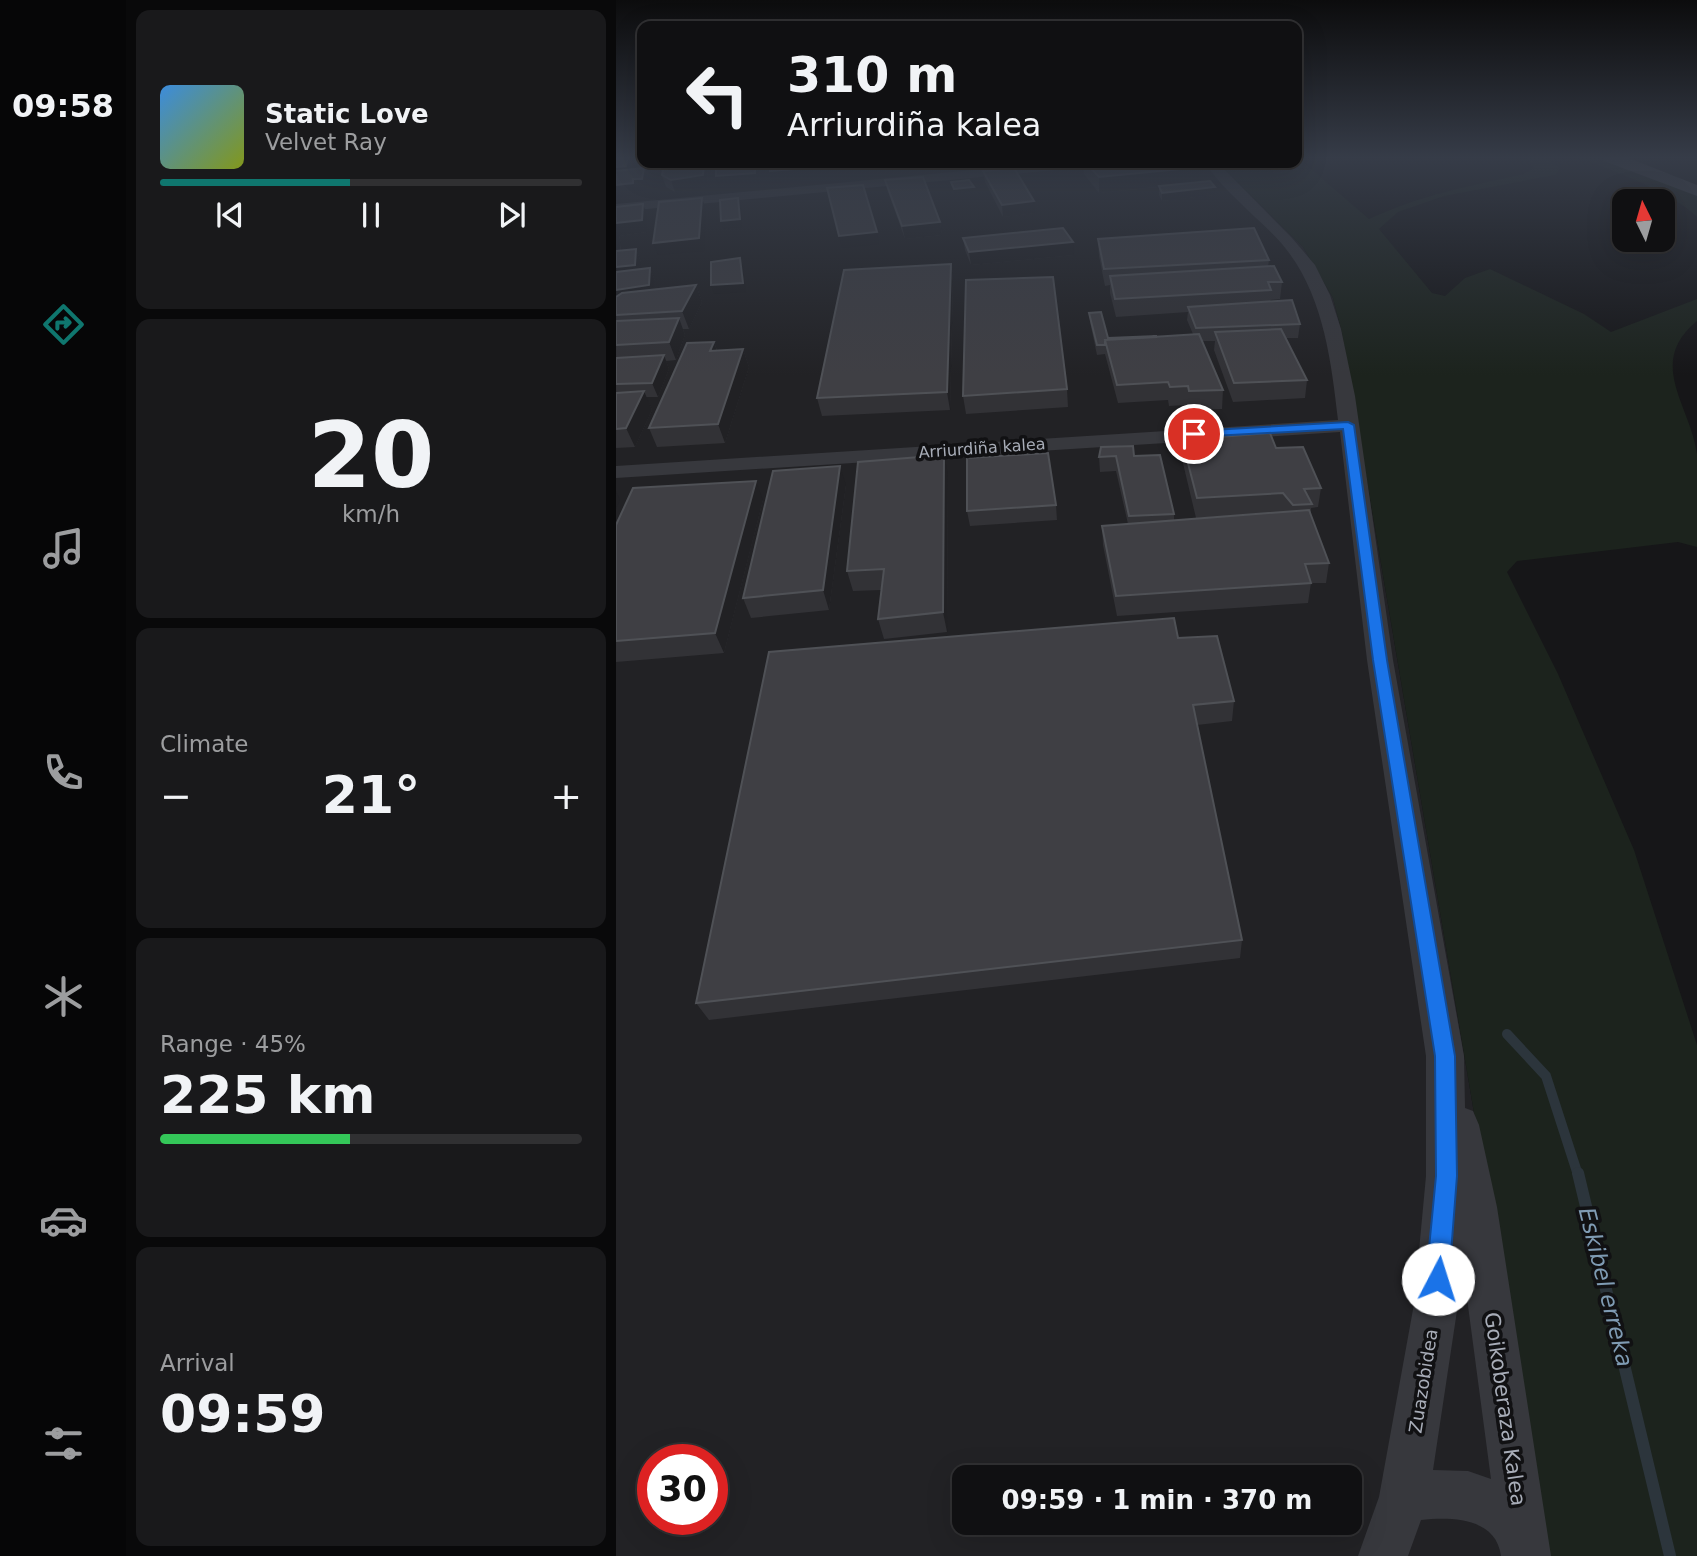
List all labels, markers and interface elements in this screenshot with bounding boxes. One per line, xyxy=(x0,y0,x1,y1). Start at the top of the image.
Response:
text: 310 m xyxy=(787,47,957,104)
icon: left xyxy=(672,49,763,140)
text: 09:58 xyxy=(12,87,114,125)
text: Static Love xyxy=(265,99,429,129)
text: Arriurdiña kalea xyxy=(787,106,1041,144)
text: Velvet Ray xyxy=(265,129,387,155)
north arrow xyxy=(1612,189,1675,252)
map controls xyxy=(1612,189,1675,252)
icon: previous xyxy=(211,196,249,234)
icon: pause xyxy=(352,196,390,234)
icon: next xyxy=(493,196,531,234)
icon: directions xyxy=(39,300,88,349)
text: 20 xyxy=(308,403,434,508)
pin xyxy=(1164,404,1224,464)
icon: arrive xyxy=(1175,415,1213,453)
street label: Arriurdiña kalea xyxy=(918,434,1046,462)
text: km/h xyxy=(342,501,400,527)
icon: music xyxy=(39,524,88,573)
text: Climate xyxy=(160,731,249,757)
icon: phone xyxy=(39,748,88,797)
text: 21° xyxy=(322,765,420,825)
text: − xyxy=(160,774,192,818)
text: + xyxy=(550,774,582,818)
icon: climate xyxy=(39,972,88,1021)
text: Range · 45% xyxy=(160,1031,306,1057)
text: 225 km xyxy=(160,1065,375,1125)
icon: car xyxy=(39,1196,88,1245)
water label: Eskibel erreka xyxy=(1574,1205,1638,1369)
position arrow xyxy=(1401,1242,1475,1316)
street label: Goikoberaza Kalea xyxy=(1480,1311,1530,1507)
street label: Zuazobidea xyxy=(1404,1327,1442,1435)
text: Arrival xyxy=(160,1350,235,1376)
text: 09:59 xyxy=(160,1384,326,1444)
icon: filters xyxy=(39,1419,88,1468)
speed limit sign: 30 xyxy=(637,1444,728,1535)
text: 09:59 · 1 min · 370 m xyxy=(1002,1485,1312,1515)

